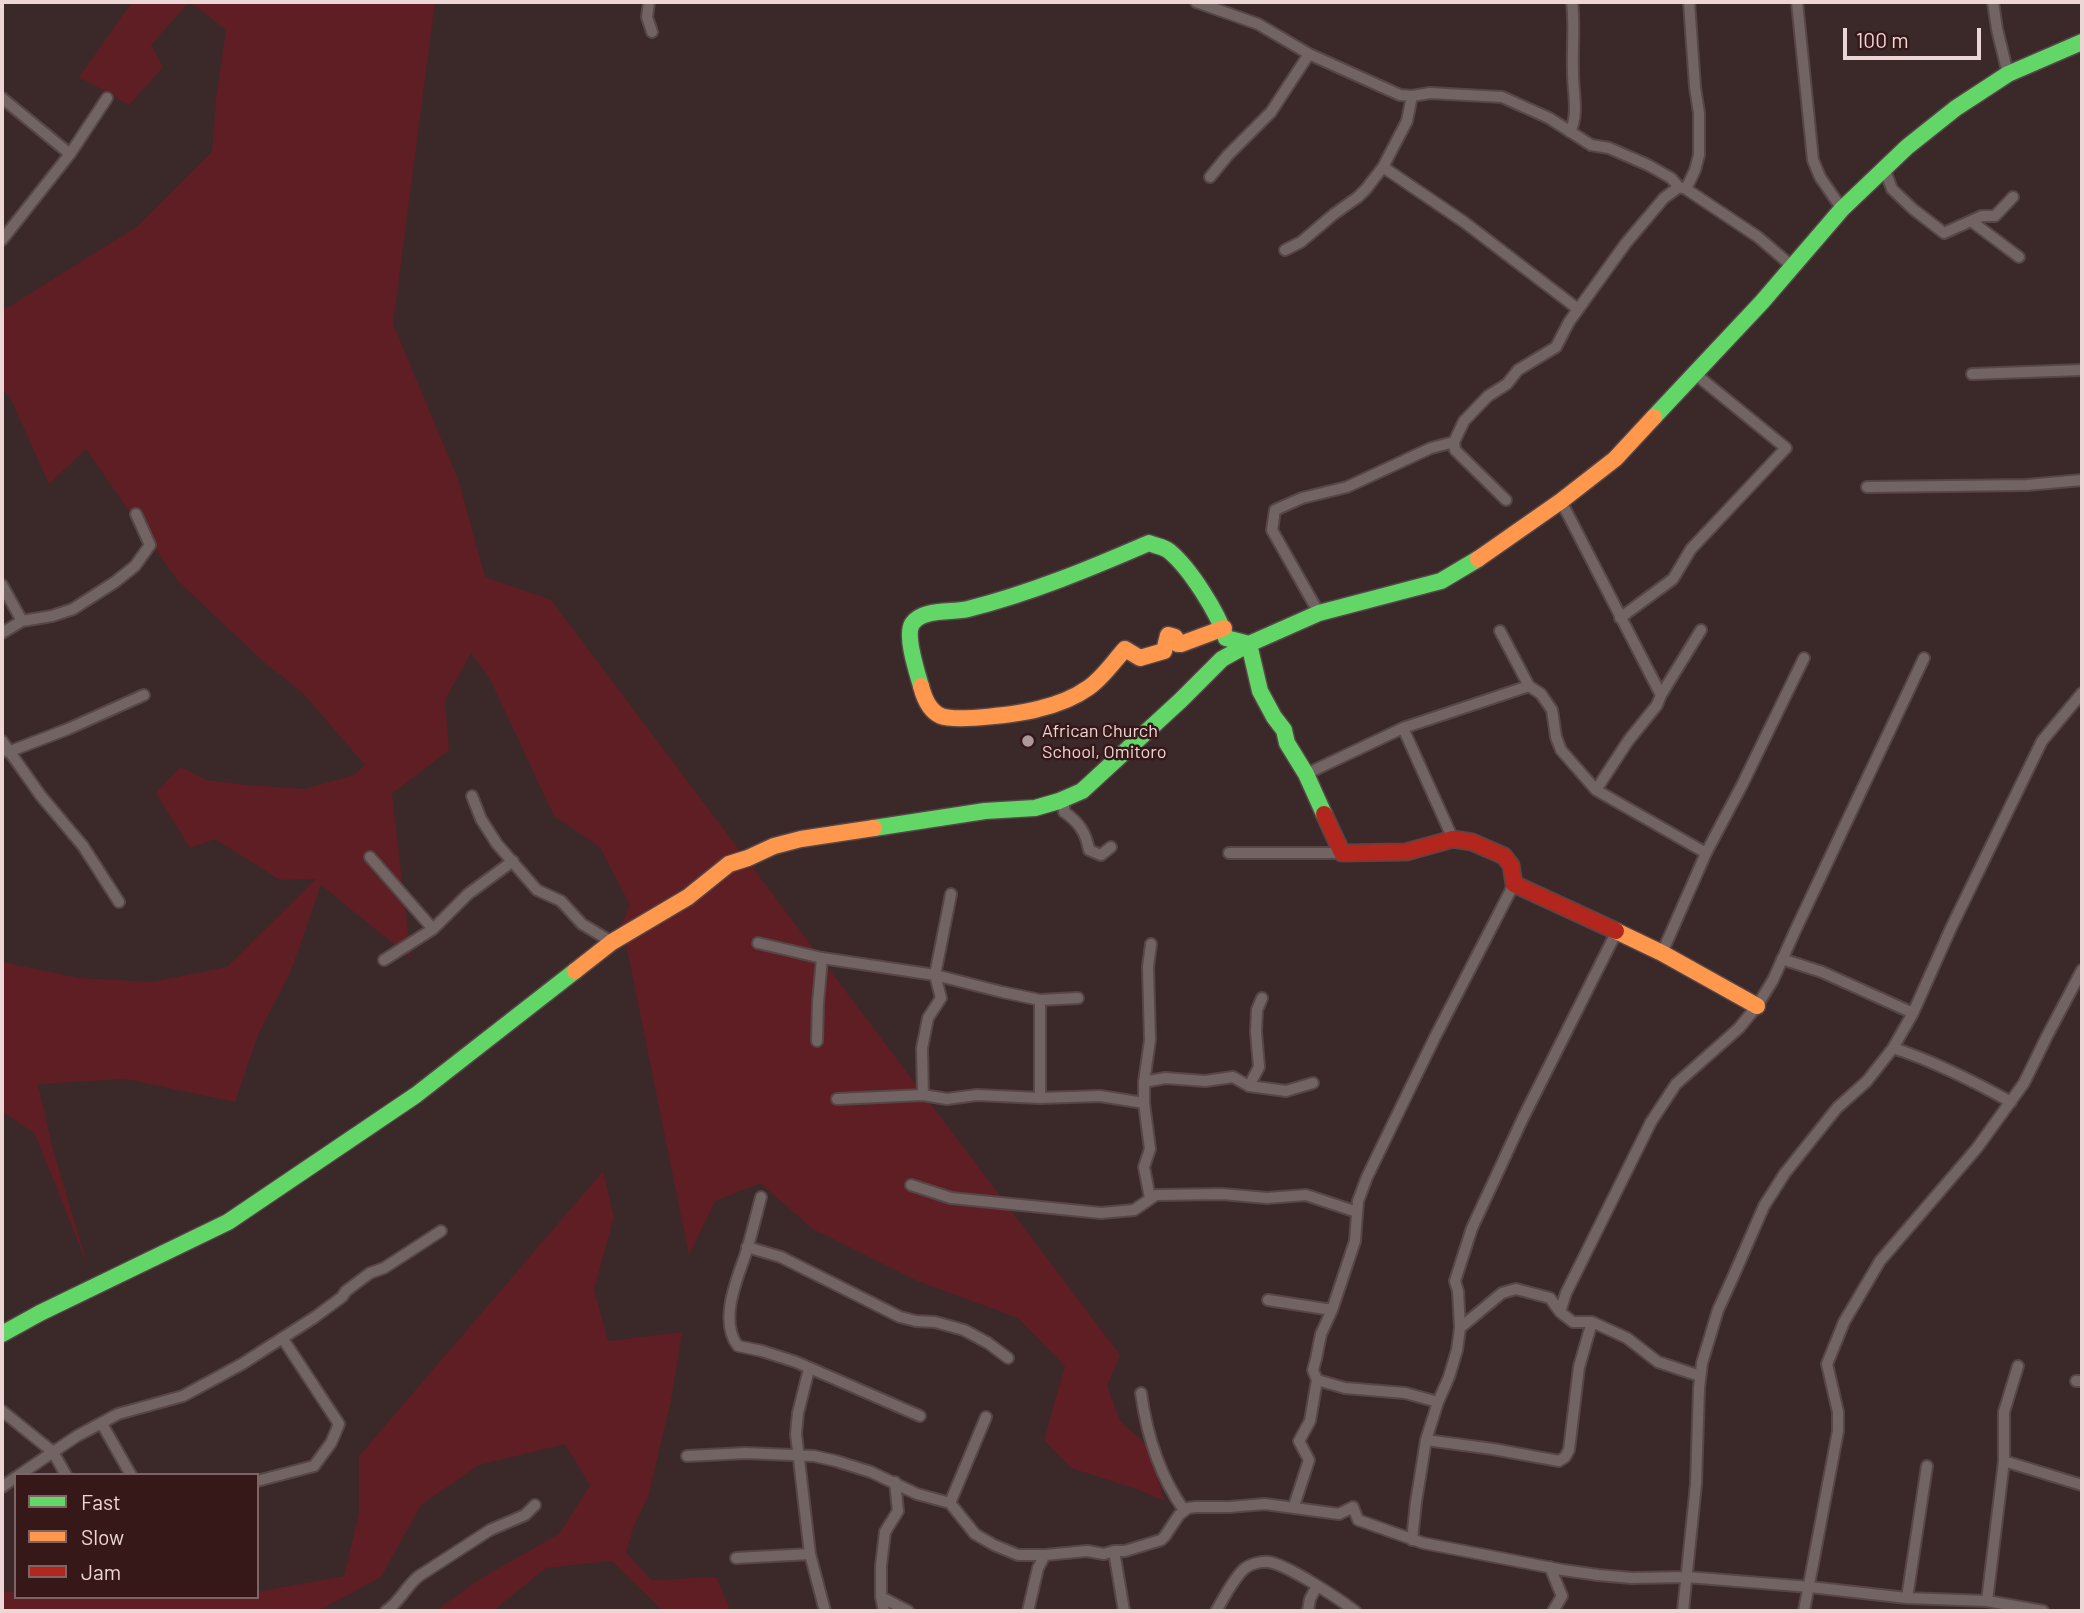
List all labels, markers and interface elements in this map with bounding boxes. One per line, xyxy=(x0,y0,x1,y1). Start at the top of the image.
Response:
scale bar xyxy=(1846,14,1984,58)
text: 100 m xyxy=(1856,27,1909,52)
place label: African Church School, Omitoro xyxy=(1042,720,1167,762)
marker: African Church School, Omitoro xyxy=(1020,733,1036,749)
legend xyxy=(14,1473,259,1599)
text: Fast xyxy=(81,1489,121,1514)
text: Slow xyxy=(81,1524,124,1549)
text: Jam xyxy=(81,1559,121,1584)

